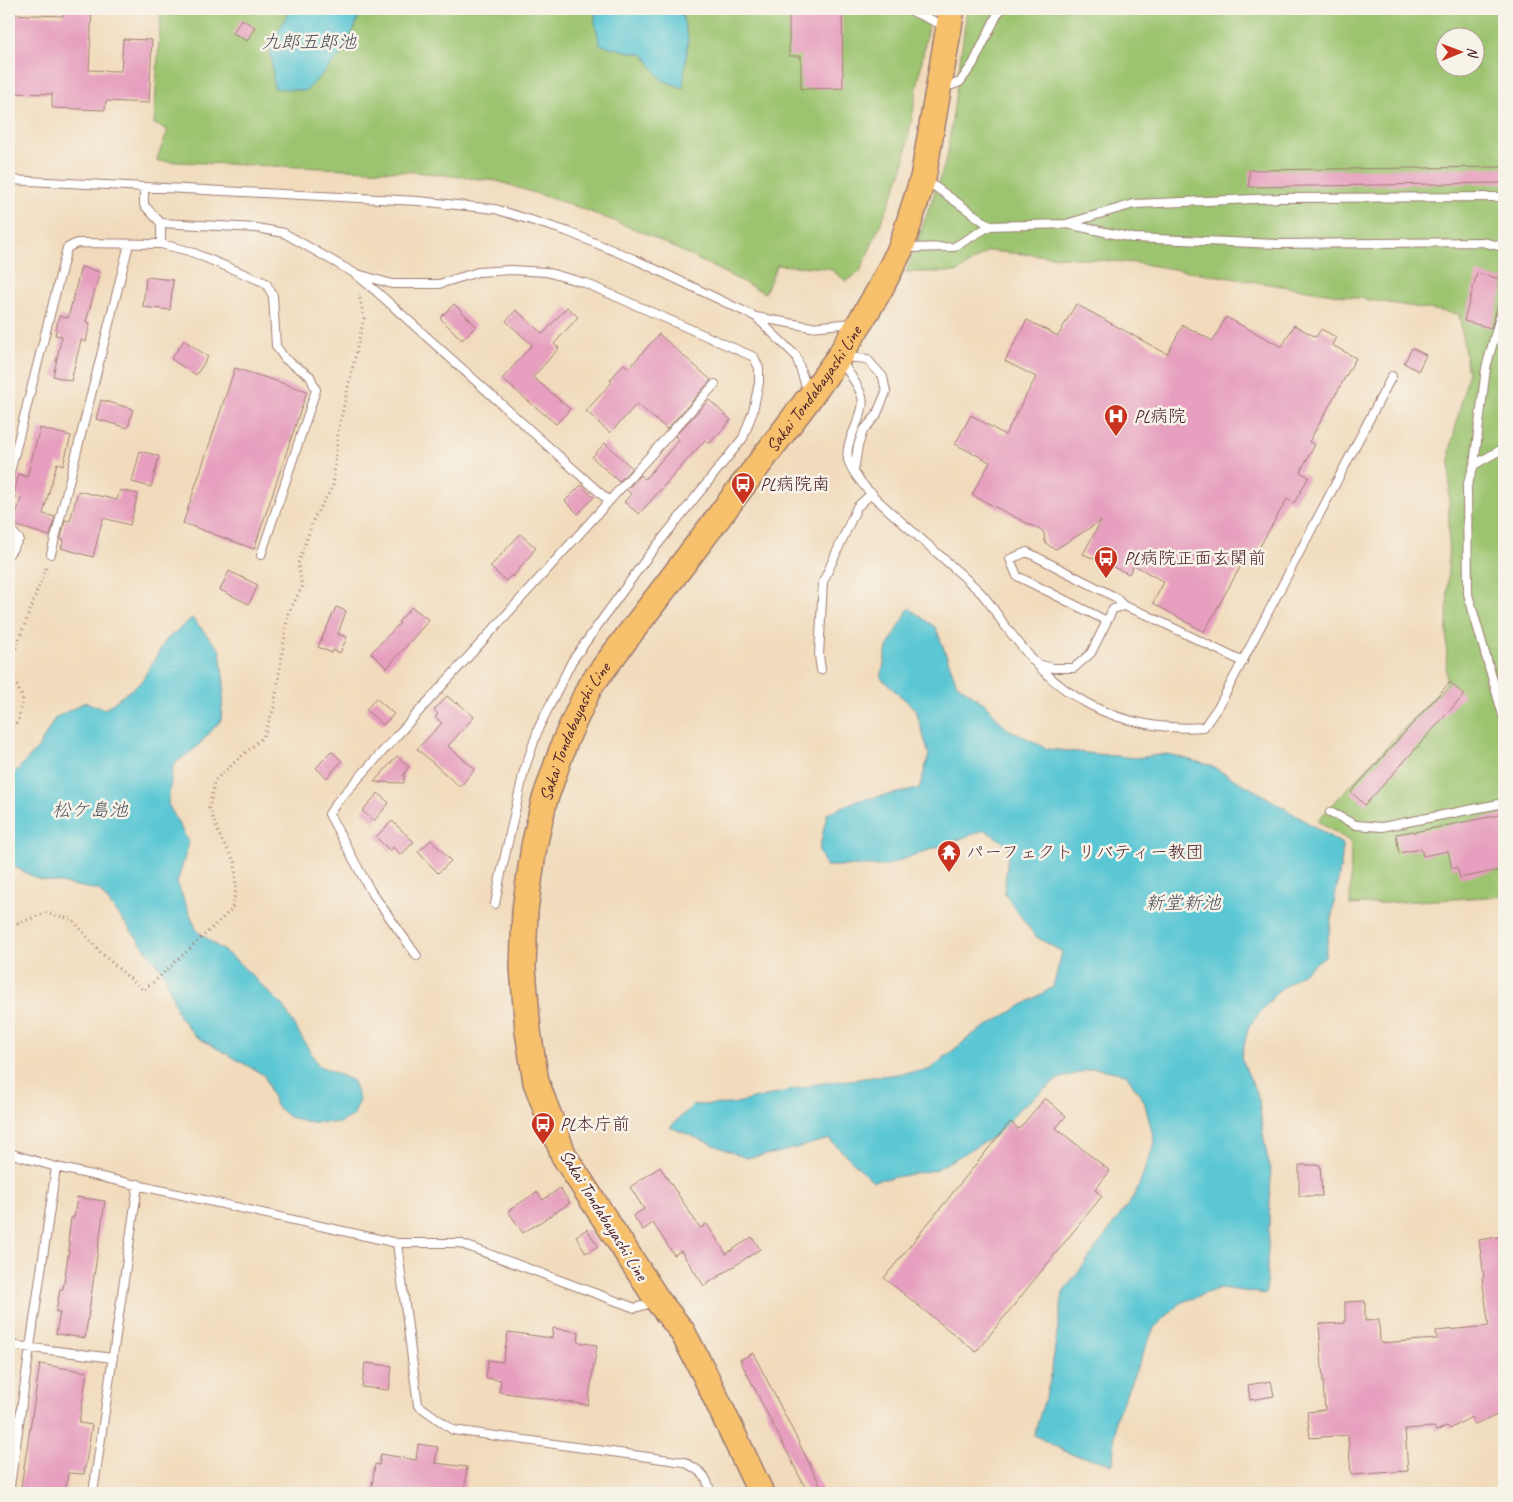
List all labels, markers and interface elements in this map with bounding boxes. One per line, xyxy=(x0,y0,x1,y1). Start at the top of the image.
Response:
north arrow xyxy=(1436,28,1486,78)
water label: 九郎五郎池 xyxy=(261,30,357,54)
text: N xyxy=(1464,47,1481,59)
street label: Sakai Tondabayashi Line xyxy=(761,321,867,457)
hospital icon: PL病院 xyxy=(1103,403,1129,437)
place label: PL病院 xyxy=(1134,405,1186,427)
bus stop icon: PL病院南 xyxy=(730,471,756,505)
place label: PL病院南 xyxy=(760,473,830,495)
bus stop icon: PL病院正面玄関前 xyxy=(1093,545,1119,579)
place label: PL病院正面玄関前 xyxy=(1124,547,1266,569)
street label: Sakai Tondabayashi Line xyxy=(534,657,616,804)
water label: 松ケ島池 xyxy=(52,798,129,822)
temple icon: パーフェクト リバティー教団 xyxy=(936,839,962,873)
place label: パーフェクト リバティー教団 xyxy=(966,841,1204,863)
water label: 新堂新池 xyxy=(1145,891,1222,915)
bus stop icon: PL本庁前 xyxy=(530,1111,556,1145)
place label: PL本庁前 xyxy=(560,1113,630,1135)
street label: Sakai Tondabayashi Line xyxy=(555,1146,654,1285)

